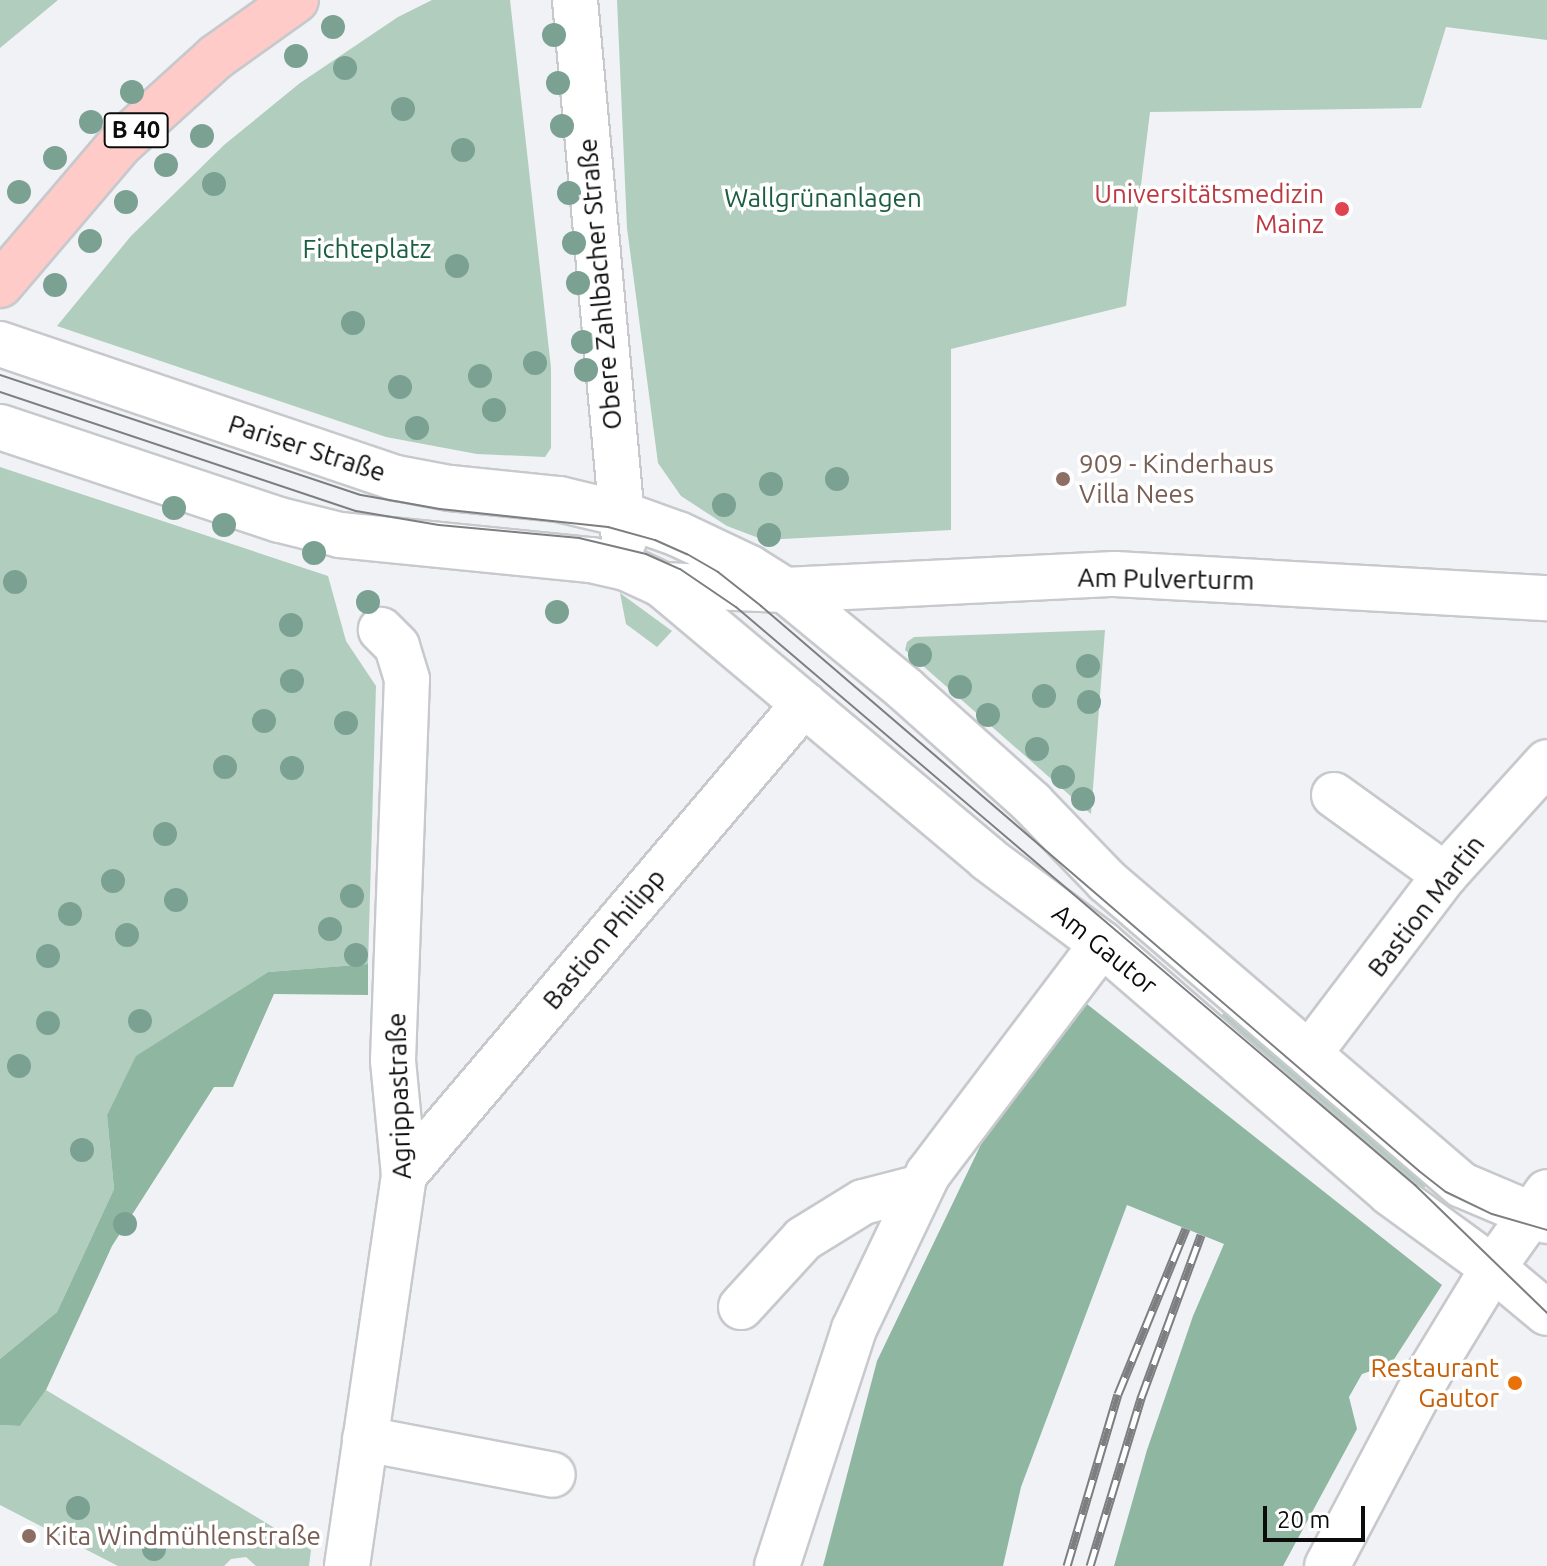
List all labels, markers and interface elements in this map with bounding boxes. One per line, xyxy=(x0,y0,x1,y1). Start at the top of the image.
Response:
road number: B 40 xyxy=(102,110,170,150)
street label: Obere Zahlbacher Straße xyxy=(572,137,628,431)
place label: Universitätsmedizin Mainz xyxy=(1094,178,1324,240)
park label: Wallgrünanlagen xyxy=(724,182,922,214)
marker: Universitätsmedizin Mainz xyxy=(1331,198,1353,220)
park label: Fichteplatz xyxy=(302,233,432,265)
street label: Pariser Straße xyxy=(224,408,390,488)
place label: 909 - Kinderhaus Villa Nees xyxy=(1079,448,1274,510)
marker: 909 - Kinderhaus Villa Nees xyxy=(1054,470,1072,488)
street label: Am Pulverturm xyxy=(1077,562,1255,596)
street label: Bastion Martin xyxy=(1361,829,1491,983)
street label: Bastion Philipp xyxy=(536,862,672,1016)
street label: Am Gautor xyxy=(1046,897,1164,1001)
street label: Agrippastraße xyxy=(381,1012,417,1180)
place label: Restaurant Gautor xyxy=(1371,1352,1499,1414)
marker: Restaurant Gautor xyxy=(1506,1374,1524,1392)
scale bar xyxy=(1267,1490,1369,1540)
text: 20 m xyxy=(1277,1506,1330,1533)
place label: Kita Windmühlenstraße xyxy=(45,1520,321,1552)
marker: Kita Windmühlenstraße xyxy=(20,1527,38,1545)

